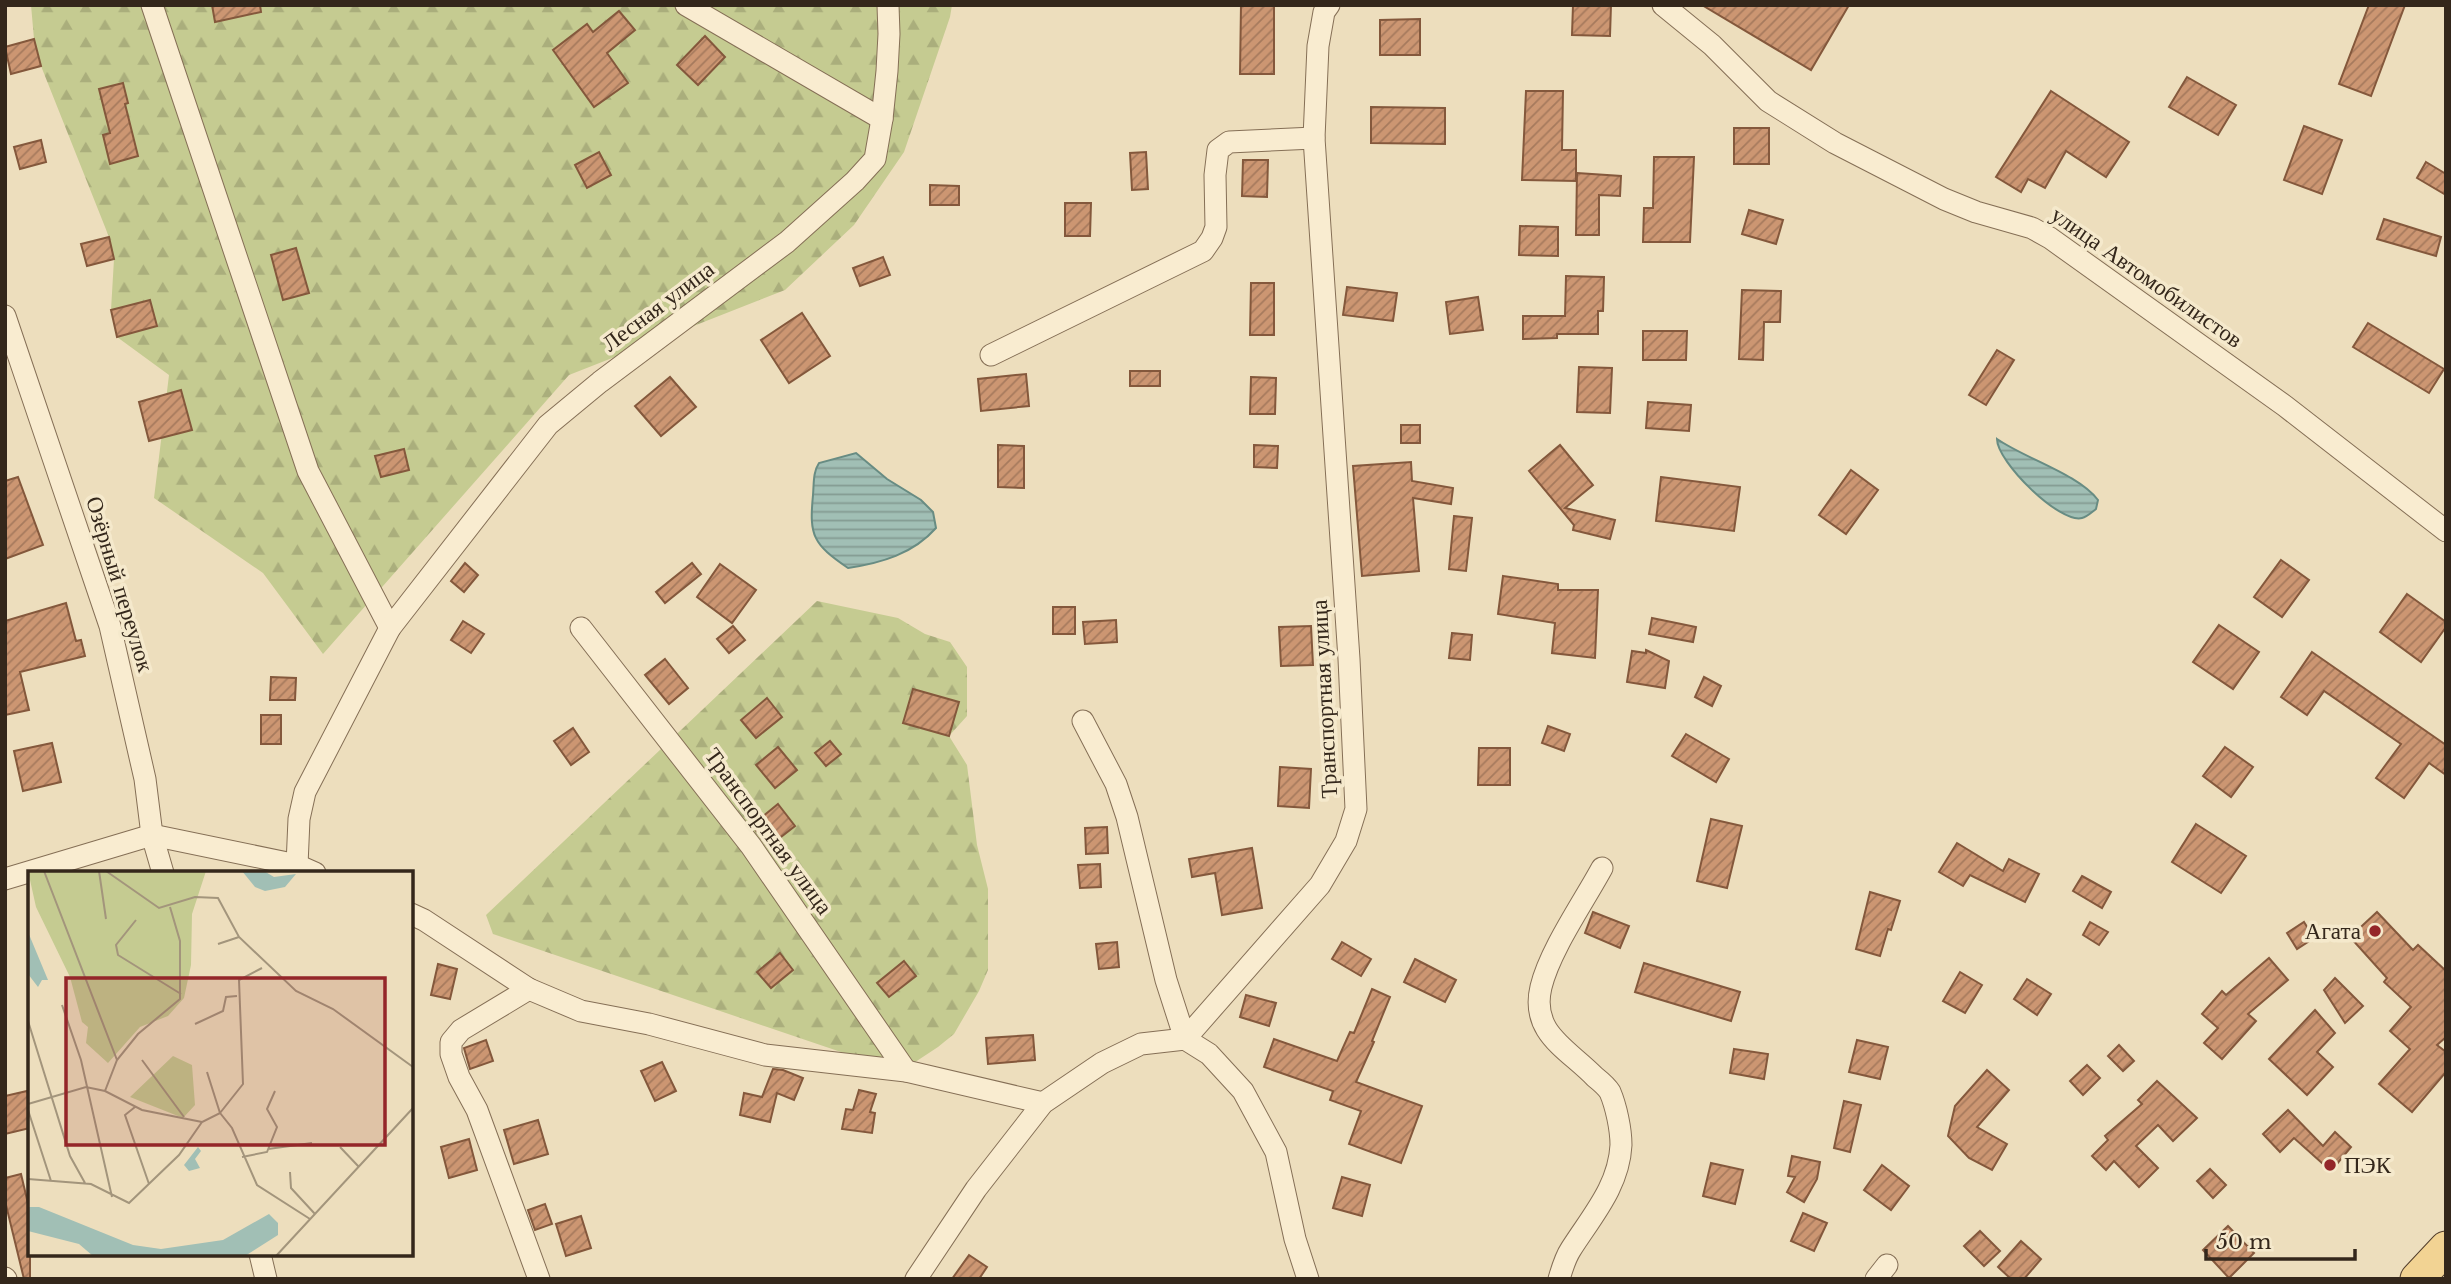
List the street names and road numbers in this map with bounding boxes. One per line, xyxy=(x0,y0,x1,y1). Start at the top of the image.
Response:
street label: улица Автомобилистов xyxy=(2046,200,2248,354)
street label: Лесная улица xyxy=(596,255,720,357)
street label: Озёрный переулок xyxy=(80,493,160,676)
street label: Транспортная улица xyxy=(1305,599,1343,799)
street label: Транспортная улица xyxy=(699,742,839,920)

